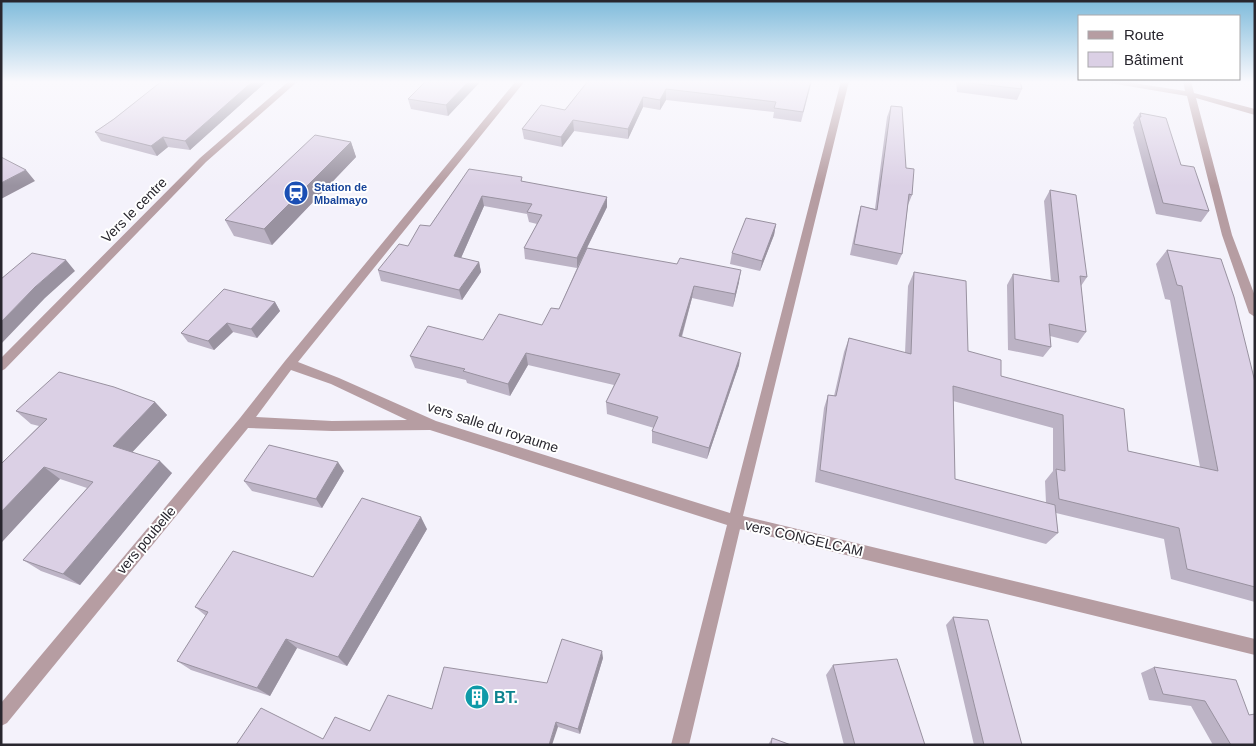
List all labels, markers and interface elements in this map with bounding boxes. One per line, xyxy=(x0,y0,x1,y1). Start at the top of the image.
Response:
legend xyxy=(1078,15,1241,80)
text: Route xyxy=(1124,26,1164,43)
text: Bâtiment xyxy=(1124,51,1184,68)
street label: Vers le centre xyxy=(98,174,170,246)
station icon: Station de Mbalmayo xyxy=(283,180,309,206)
place label: Station de Mbalmayo xyxy=(314,181,368,206)
street label: vers salle du royaume xyxy=(425,398,561,456)
street label: vers poubelle xyxy=(113,503,179,577)
street label: vers CONGELCAM xyxy=(743,517,865,559)
building icon: BT. xyxy=(464,684,490,710)
place label: BT. xyxy=(494,689,518,706)

